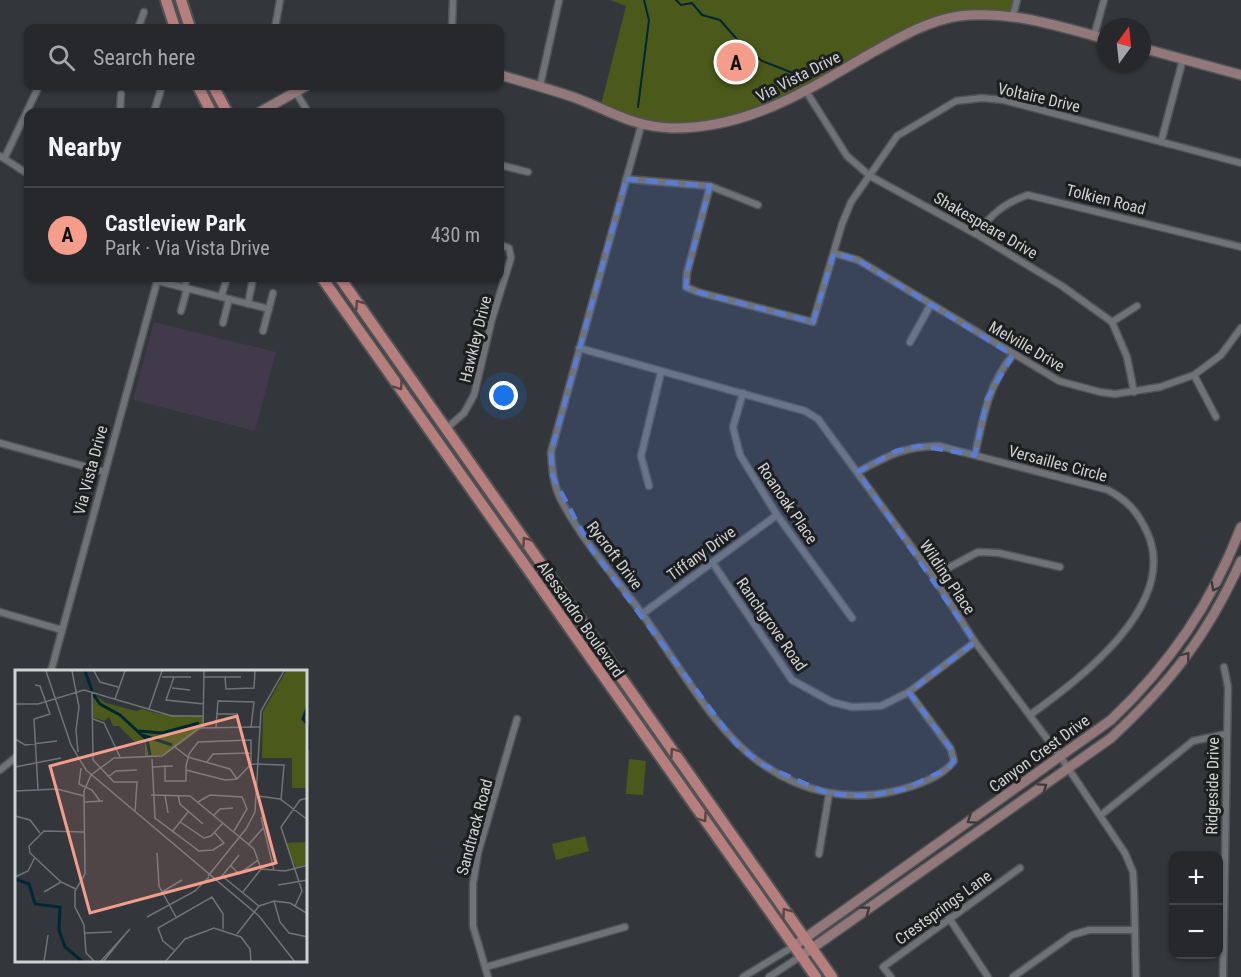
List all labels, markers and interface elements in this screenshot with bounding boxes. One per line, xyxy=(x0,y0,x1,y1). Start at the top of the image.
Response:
north arrow xyxy=(1097,18,1151,72)
search box xyxy=(24,24,504,90)
pin: A xyxy=(716,40,756,84)
icon: search xyxy=(45,41,78,74)
text: Search here xyxy=(93,45,195,70)
street label: Via Vista Drive xyxy=(753,47,843,106)
street label: Voltaire Drive xyxy=(996,79,1082,116)
text: Nearby xyxy=(48,132,122,162)
street label: Tolkien Road xyxy=(1064,180,1148,219)
street label: Shakespeare Drive xyxy=(931,188,1041,263)
text: Castleview Park xyxy=(105,211,246,236)
text: A xyxy=(62,223,73,247)
text: 430 m xyxy=(431,223,480,247)
text: Park · Via Vista Drive xyxy=(105,236,270,260)
street label: Hawkley Drive xyxy=(456,294,495,384)
one-way arrow xyxy=(355,299,366,310)
street label: Melville Drive xyxy=(986,317,1068,376)
one-way arrow xyxy=(392,380,403,391)
your location xyxy=(489,381,518,410)
street label: Via Vista Drive xyxy=(69,423,112,517)
street label: Versailles Circle xyxy=(1006,441,1109,486)
street label: Roanoak Place xyxy=(754,459,822,547)
street label: Rycroft Drive xyxy=(583,517,646,593)
street label: Tiffany Drive xyxy=(663,522,739,585)
one-way arrow xyxy=(522,537,533,548)
street label: Wilding Place xyxy=(916,537,979,618)
street label: Alessandro Boulevard xyxy=(533,558,628,681)
street label: Ranchgrove Road xyxy=(732,574,811,675)
one-way arrow xyxy=(1211,581,1222,592)
one-way arrow xyxy=(1179,652,1190,663)
inset map xyxy=(15,670,308,962)
street label: Canyon Crest Drive xyxy=(985,711,1093,796)
street label: Ridgeside Drive xyxy=(1202,737,1223,835)
one-way arrow xyxy=(671,748,682,759)
street label: Sandtrack Road xyxy=(452,777,496,877)
one-way arrow xyxy=(1037,783,1048,794)
one-way arrow xyxy=(696,812,707,823)
one-way arrow xyxy=(966,813,977,824)
map controls xyxy=(1169,851,1223,959)
button: + xyxy=(1169,851,1223,905)
street label: Crestsprings Lane xyxy=(892,866,995,949)
button: − xyxy=(1169,905,1223,959)
one-way arrow xyxy=(859,906,870,917)
one-way arrow xyxy=(782,908,793,919)

